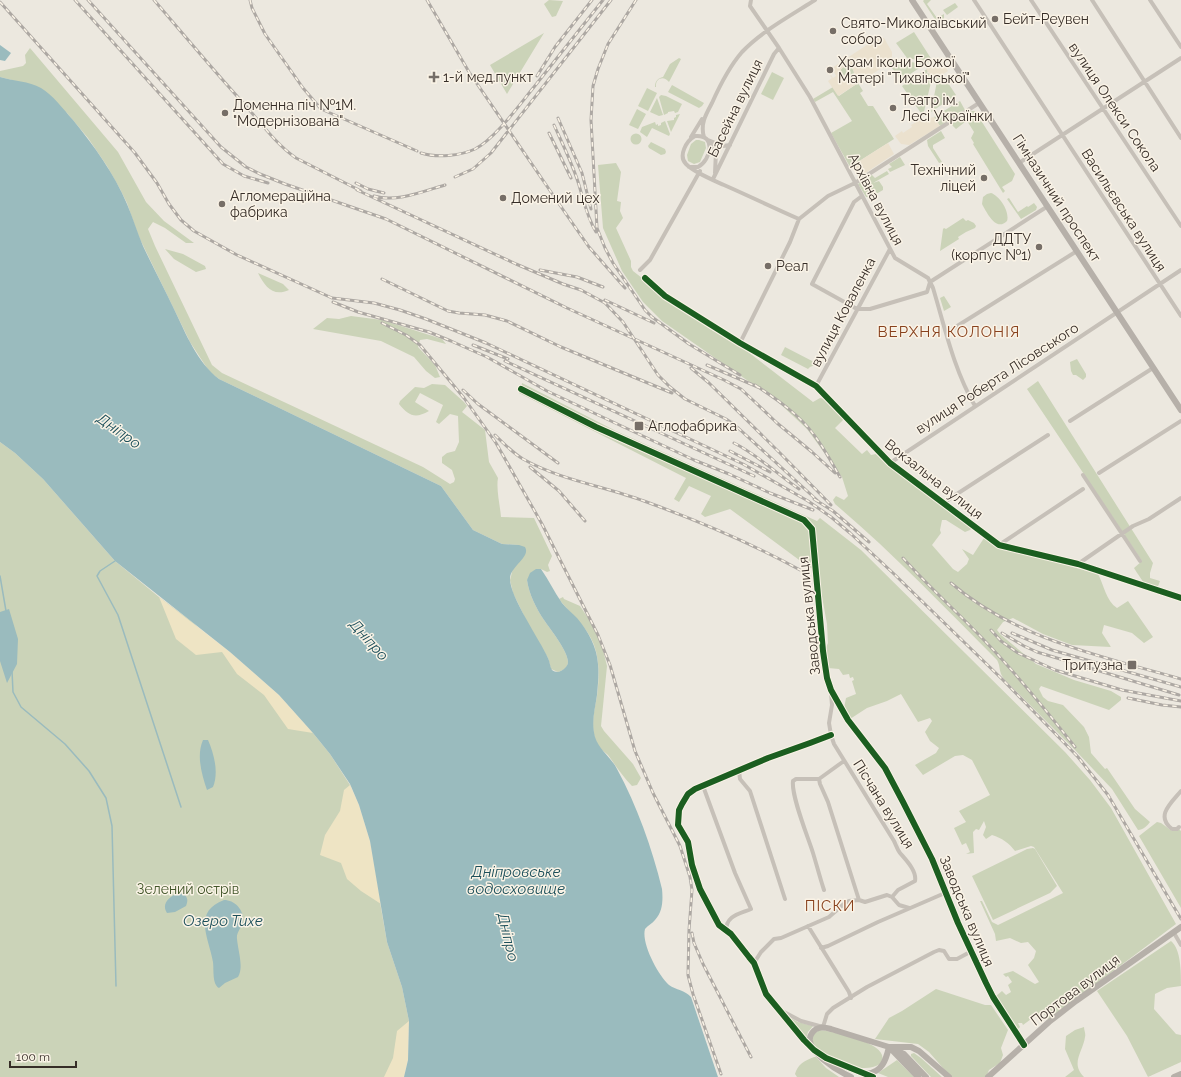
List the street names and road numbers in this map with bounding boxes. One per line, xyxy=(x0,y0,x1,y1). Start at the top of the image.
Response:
street label: вулиця Олекси Сокола xyxy=(1066,39,1164,175)
street label: Басейна вулиця xyxy=(704,56,766,160)
street label: Гімназичний проспект xyxy=(1010,131,1104,265)
street label: Васильєвська вулиця xyxy=(1078,146,1170,274)
street label: Архівна вулиця xyxy=(845,150,907,248)
street label: вулиця Коваленка xyxy=(807,255,879,369)
street label: вулиця Роберта Лісовського xyxy=(913,319,1081,437)
street label: Вокзальна вулиця xyxy=(882,436,986,522)
street label: Заводська вулиця xyxy=(795,556,823,676)
street label: Пісчана вулиця xyxy=(850,757,918,851)
street label: Заводська вулиця xyxy=(936,853,998,969)
street label: Портова вулиця xyxy=(1027,951,1123,1029)

